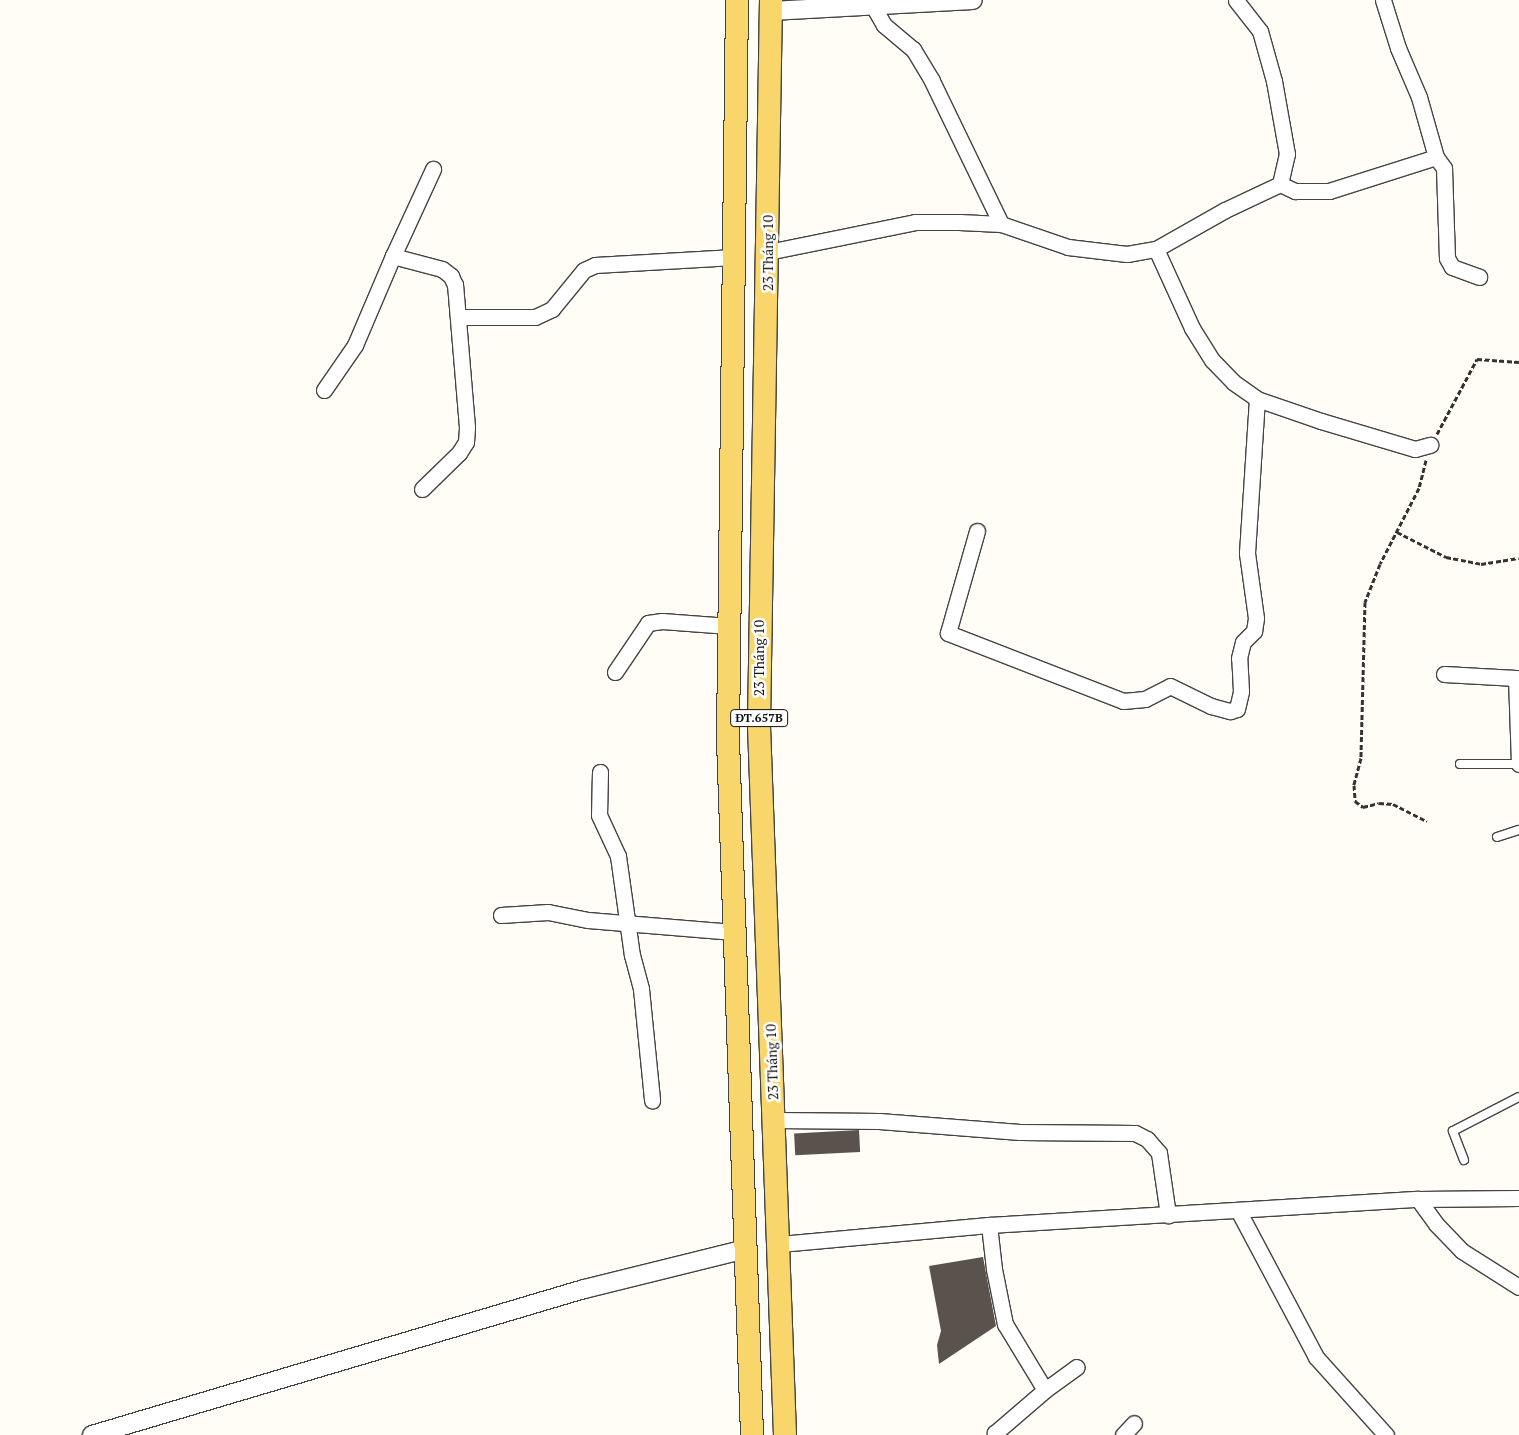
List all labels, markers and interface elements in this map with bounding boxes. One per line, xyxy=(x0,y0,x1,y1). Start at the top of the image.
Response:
street label: 23 Tháng 10 xyxy=(760,215,776,291)
street label: 23 Tháng 10 xyxy=(751,620,767,696)
road number: ĐT.657B xyxy=(729,708,789,728)
street label: 23 Tháng 10 xyxy=(762,1024,782,1100)

